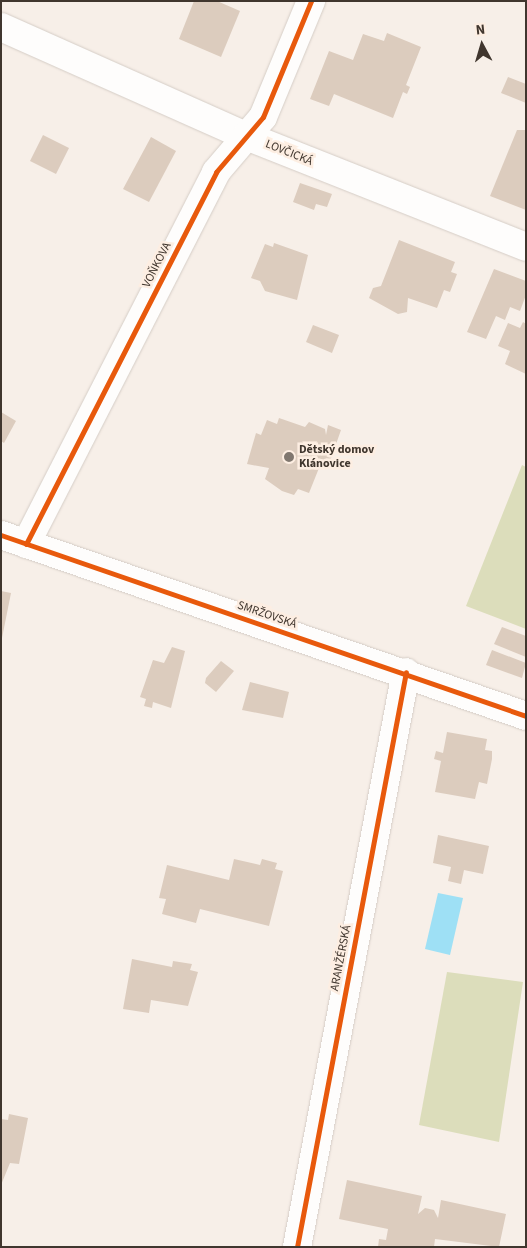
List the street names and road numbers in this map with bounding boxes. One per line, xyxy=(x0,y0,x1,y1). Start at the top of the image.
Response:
street label: LOVČICKÁ xyxy=(263,137,315,169)
street label: VOŇKOVA xyxy=(139,240,175,290)
street label: SMRŽOVSKÁ xyxy=(235,598,299,632)
street label: ARANŽÉRSKÁ xyxy=(328,924,354,992)

